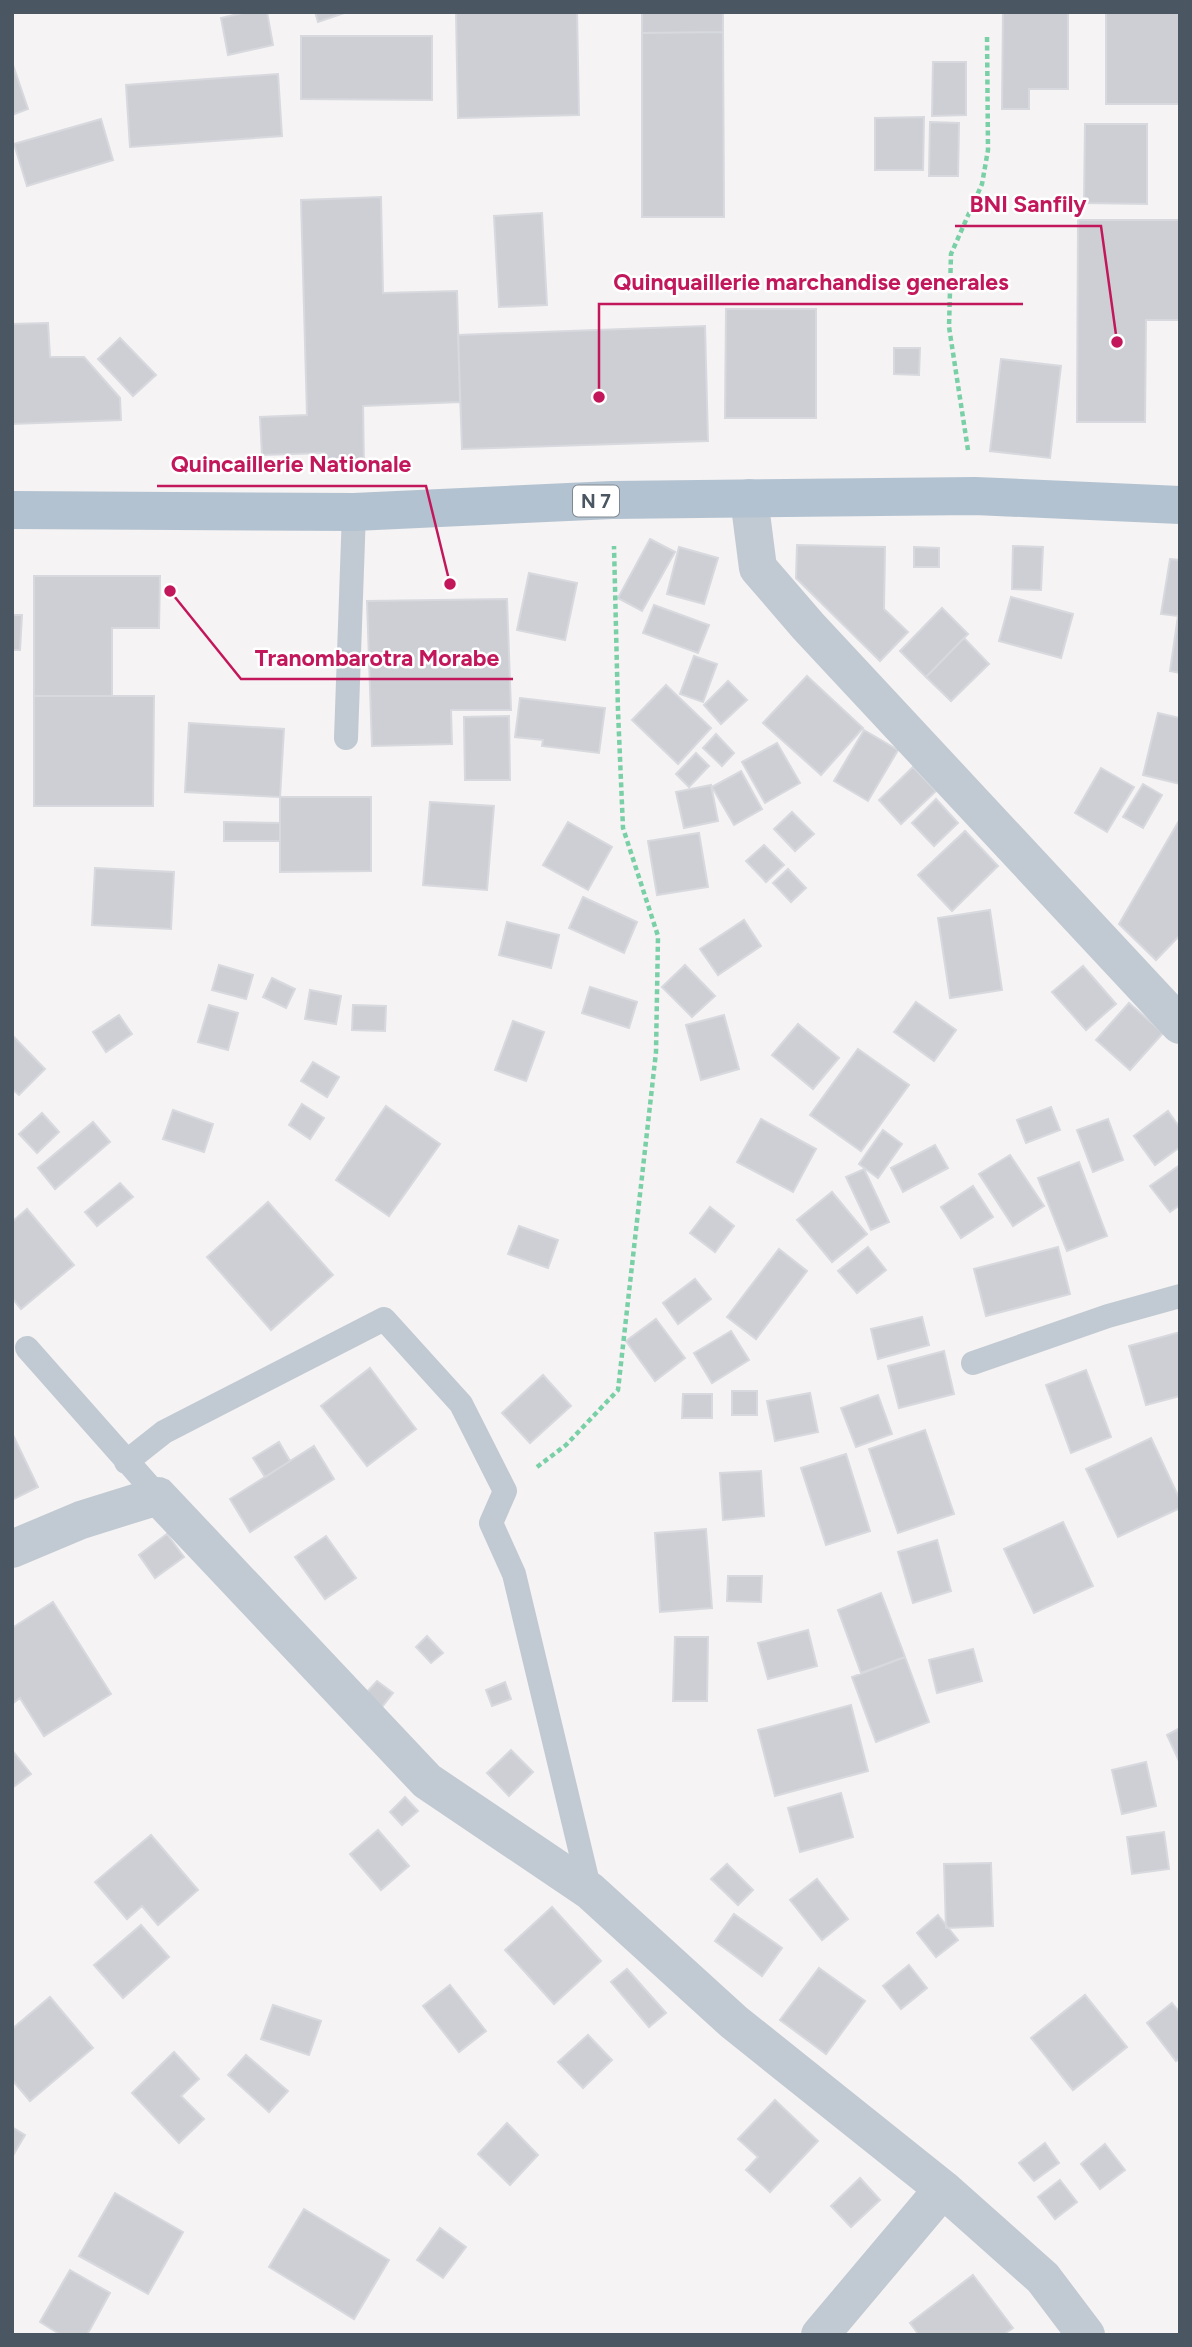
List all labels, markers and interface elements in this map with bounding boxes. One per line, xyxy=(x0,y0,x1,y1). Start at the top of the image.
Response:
callout: BNI Sanfily xyxy=(955,182,1101,226)
text: BNI Sanfily xyxy=(969,190,1087,218)
callout: Quinquaillerie marchandise generales xyxy=(599,260,1023,304)
text: Quinquaillerie marchandise generales xyxy=(613,268,1009,296)
callout: Quincaillerie Nationale xyxy=(157,442,426,486)
text: Quincaillerie Nationale xyxy=(171,450,412,478)
road number: N 7 xyxy=(573,486,619,516)
callout: Tranombarotra Morabe xyxy=(241,635,513,679)
text: Tranombarotra Morabe xyxy=(255,644,499,672)

